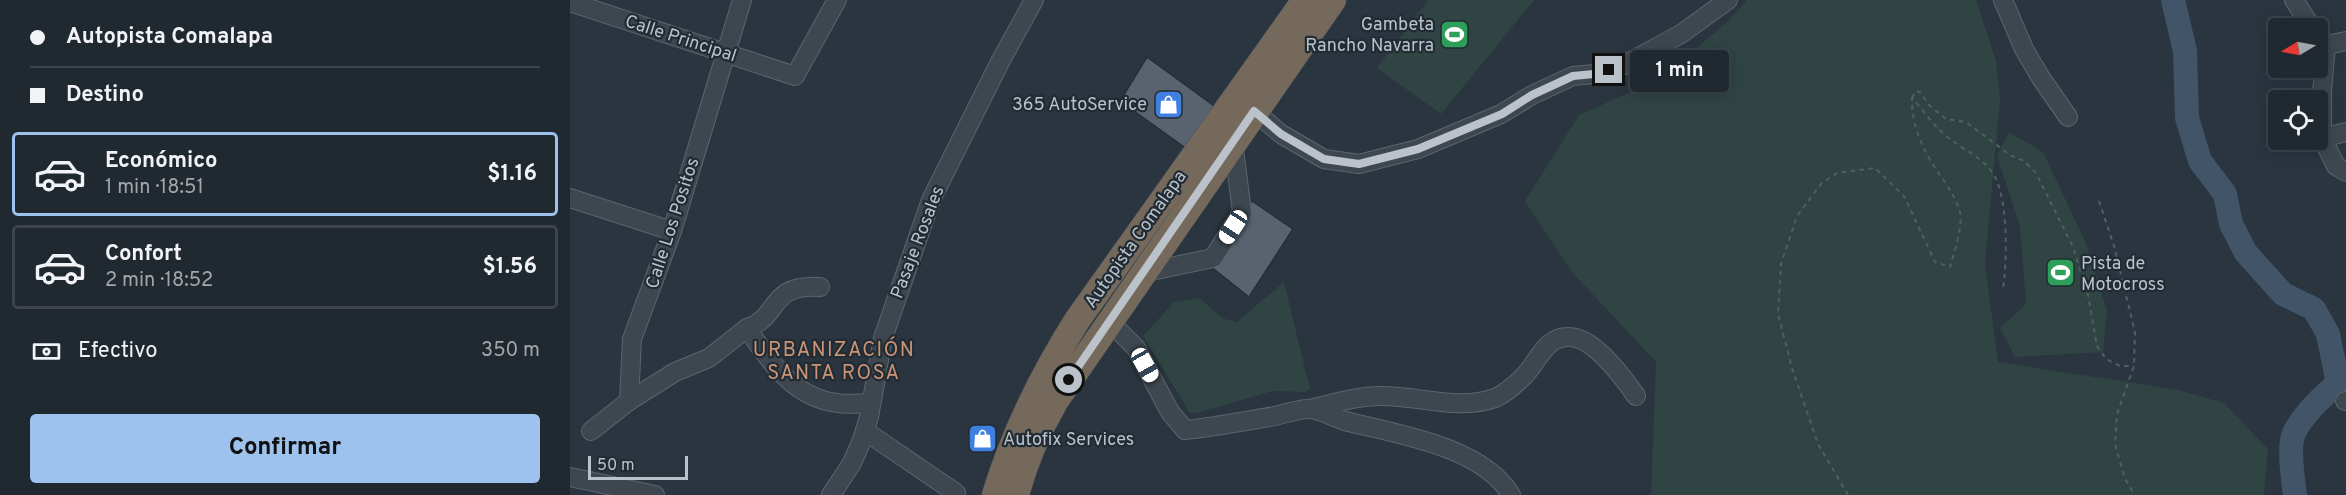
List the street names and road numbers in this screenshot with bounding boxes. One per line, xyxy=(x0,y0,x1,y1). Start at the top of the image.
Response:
street label: Calle Principal xyxy=(622,11,739,68)
street label: Calle Los Positos xyxy=(641,155,705,292)
street label: Autopista Comalapa xyxy=(1080,167,1192,313)
street label: Pasaje Rosales xyxy=(886,183,950,302)

